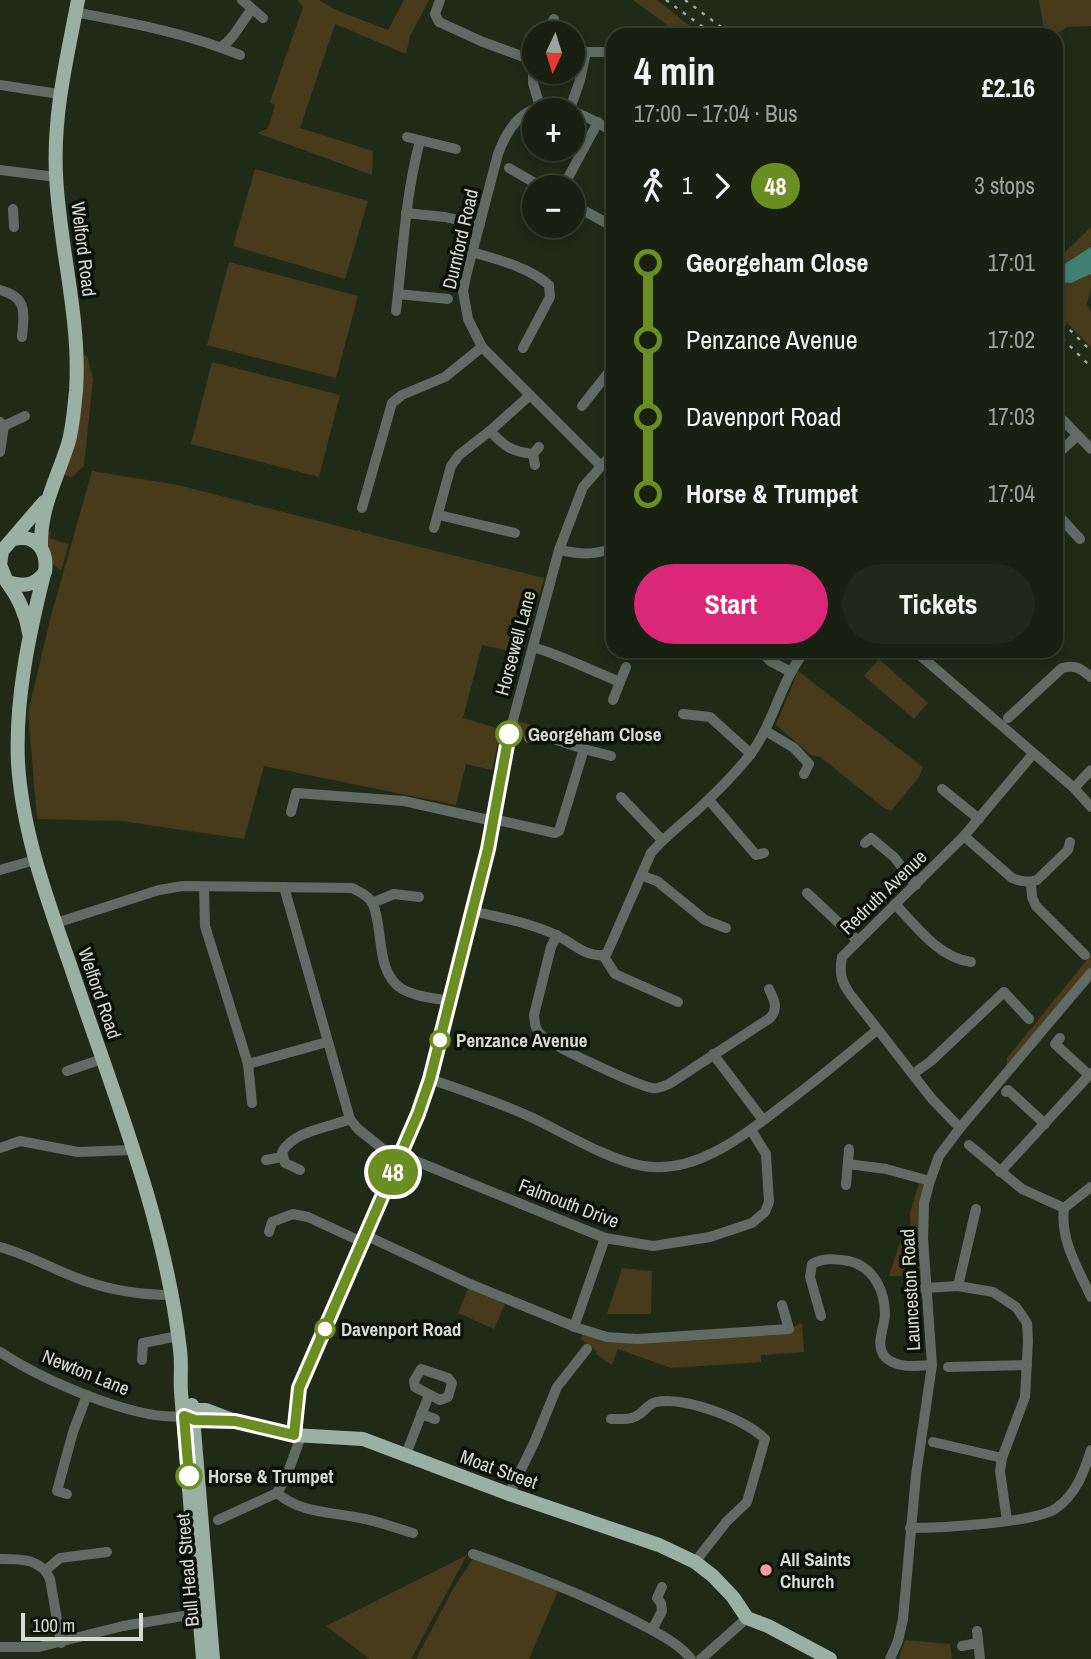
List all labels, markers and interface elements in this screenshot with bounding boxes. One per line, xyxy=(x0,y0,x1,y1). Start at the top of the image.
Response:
north arrow xyxy=(522,21,584,84)
map controls xyxy=(522,21,585,238)
text: 4 min xyxy=(634,46,715,97)
text: £2.16 xyxy=(982,70,1035,105)
button: + xyxy=(522,98,585,161)
text: 17:00 – 17:04 · Bus xyxy=(634,98,798,129)
icon: walk xyxy=(634,167,672,205)
icon: forward xyxy=(703,167,741,205)
text: 1 xyxy=(682,170,693,201)
text: 48 xyxy=(765,170,786,202)
text: 3 stops xyxy=(974,170,1035,201)
button: − xyxy=(522,175,585,238)
street label: Durnford Road xyxy=(436,186,484,292)
street label: Welford Road xyxy=(65,200,103,298)
text: Georgeham Close xyxy=(686,245,868,280)
text: 17:01 xyxy=(988,247,1035,278)
text: Penzance Avenue xyxy=(686,322,858,357)
text: 17:02 xyxy=(988,324,1035,355)
text: Davenport Road xyxy=(686,399,841,434)
text: 17:03 xyxy=(988,401,1035,432)
text: Horse & Trumpet xyxy=(686,476,858,511)
text: 17:04 xyxy=(988,478,1035,509)
button: Start xyxy=(634,564,828,644)
button: Tickets xyxy=(842,564,1035,644)
street label: Horsewell Lane xyxy=(489,588,541,698)
marker: Georgeham Close xyxy=(496,721,522,747)
place label: Georgeham Close xyxy=(528,721,662,747)
street label: Redruth Avenue xyxy=(834,844,932,940)
street label: Welford Road xyxy=(72,944,128,1042)
place label: Penzance Avenue xyxy=(456,1027,588,1053)
marker: Penzance Avenue xyxy=(430,1030,450,1050)
line badge: 48 xyxy=(362,1149,424,1195)
text: 48 xyxy=(382,1156,404,1188)
street label: Falmouth Drive xyxy=(515,1172,623,1234)
street label: Launceston Road xyxy=(894,1228,926,1352)
place label: Davenport Road xyxy=(341,1316,461,1342)
marker: Davenport Road xyxy=(315,1319,335,1339)
street label: Newton Lane xyxy=(39,1343,133,1401)
street label: Moat Street xyxy=(457,1443,542,1495)
marker: Horse & Trumpet xyxy=(176,1463,202,1489)
place label: Horse & Trumpet xyxy=(208,1463,334,1489)
street label: Bull Head Street xyxy=(169,1512,205,1628)
place label: All Saints Church xyxy=(780,1546,851,1594)
marker: All Saints Church xyxy=(758,1562,774,1578)
scale bar xyxy=(21,1610,144,1642)
text: 100 m xyxy=(32,1612,75,1638)

